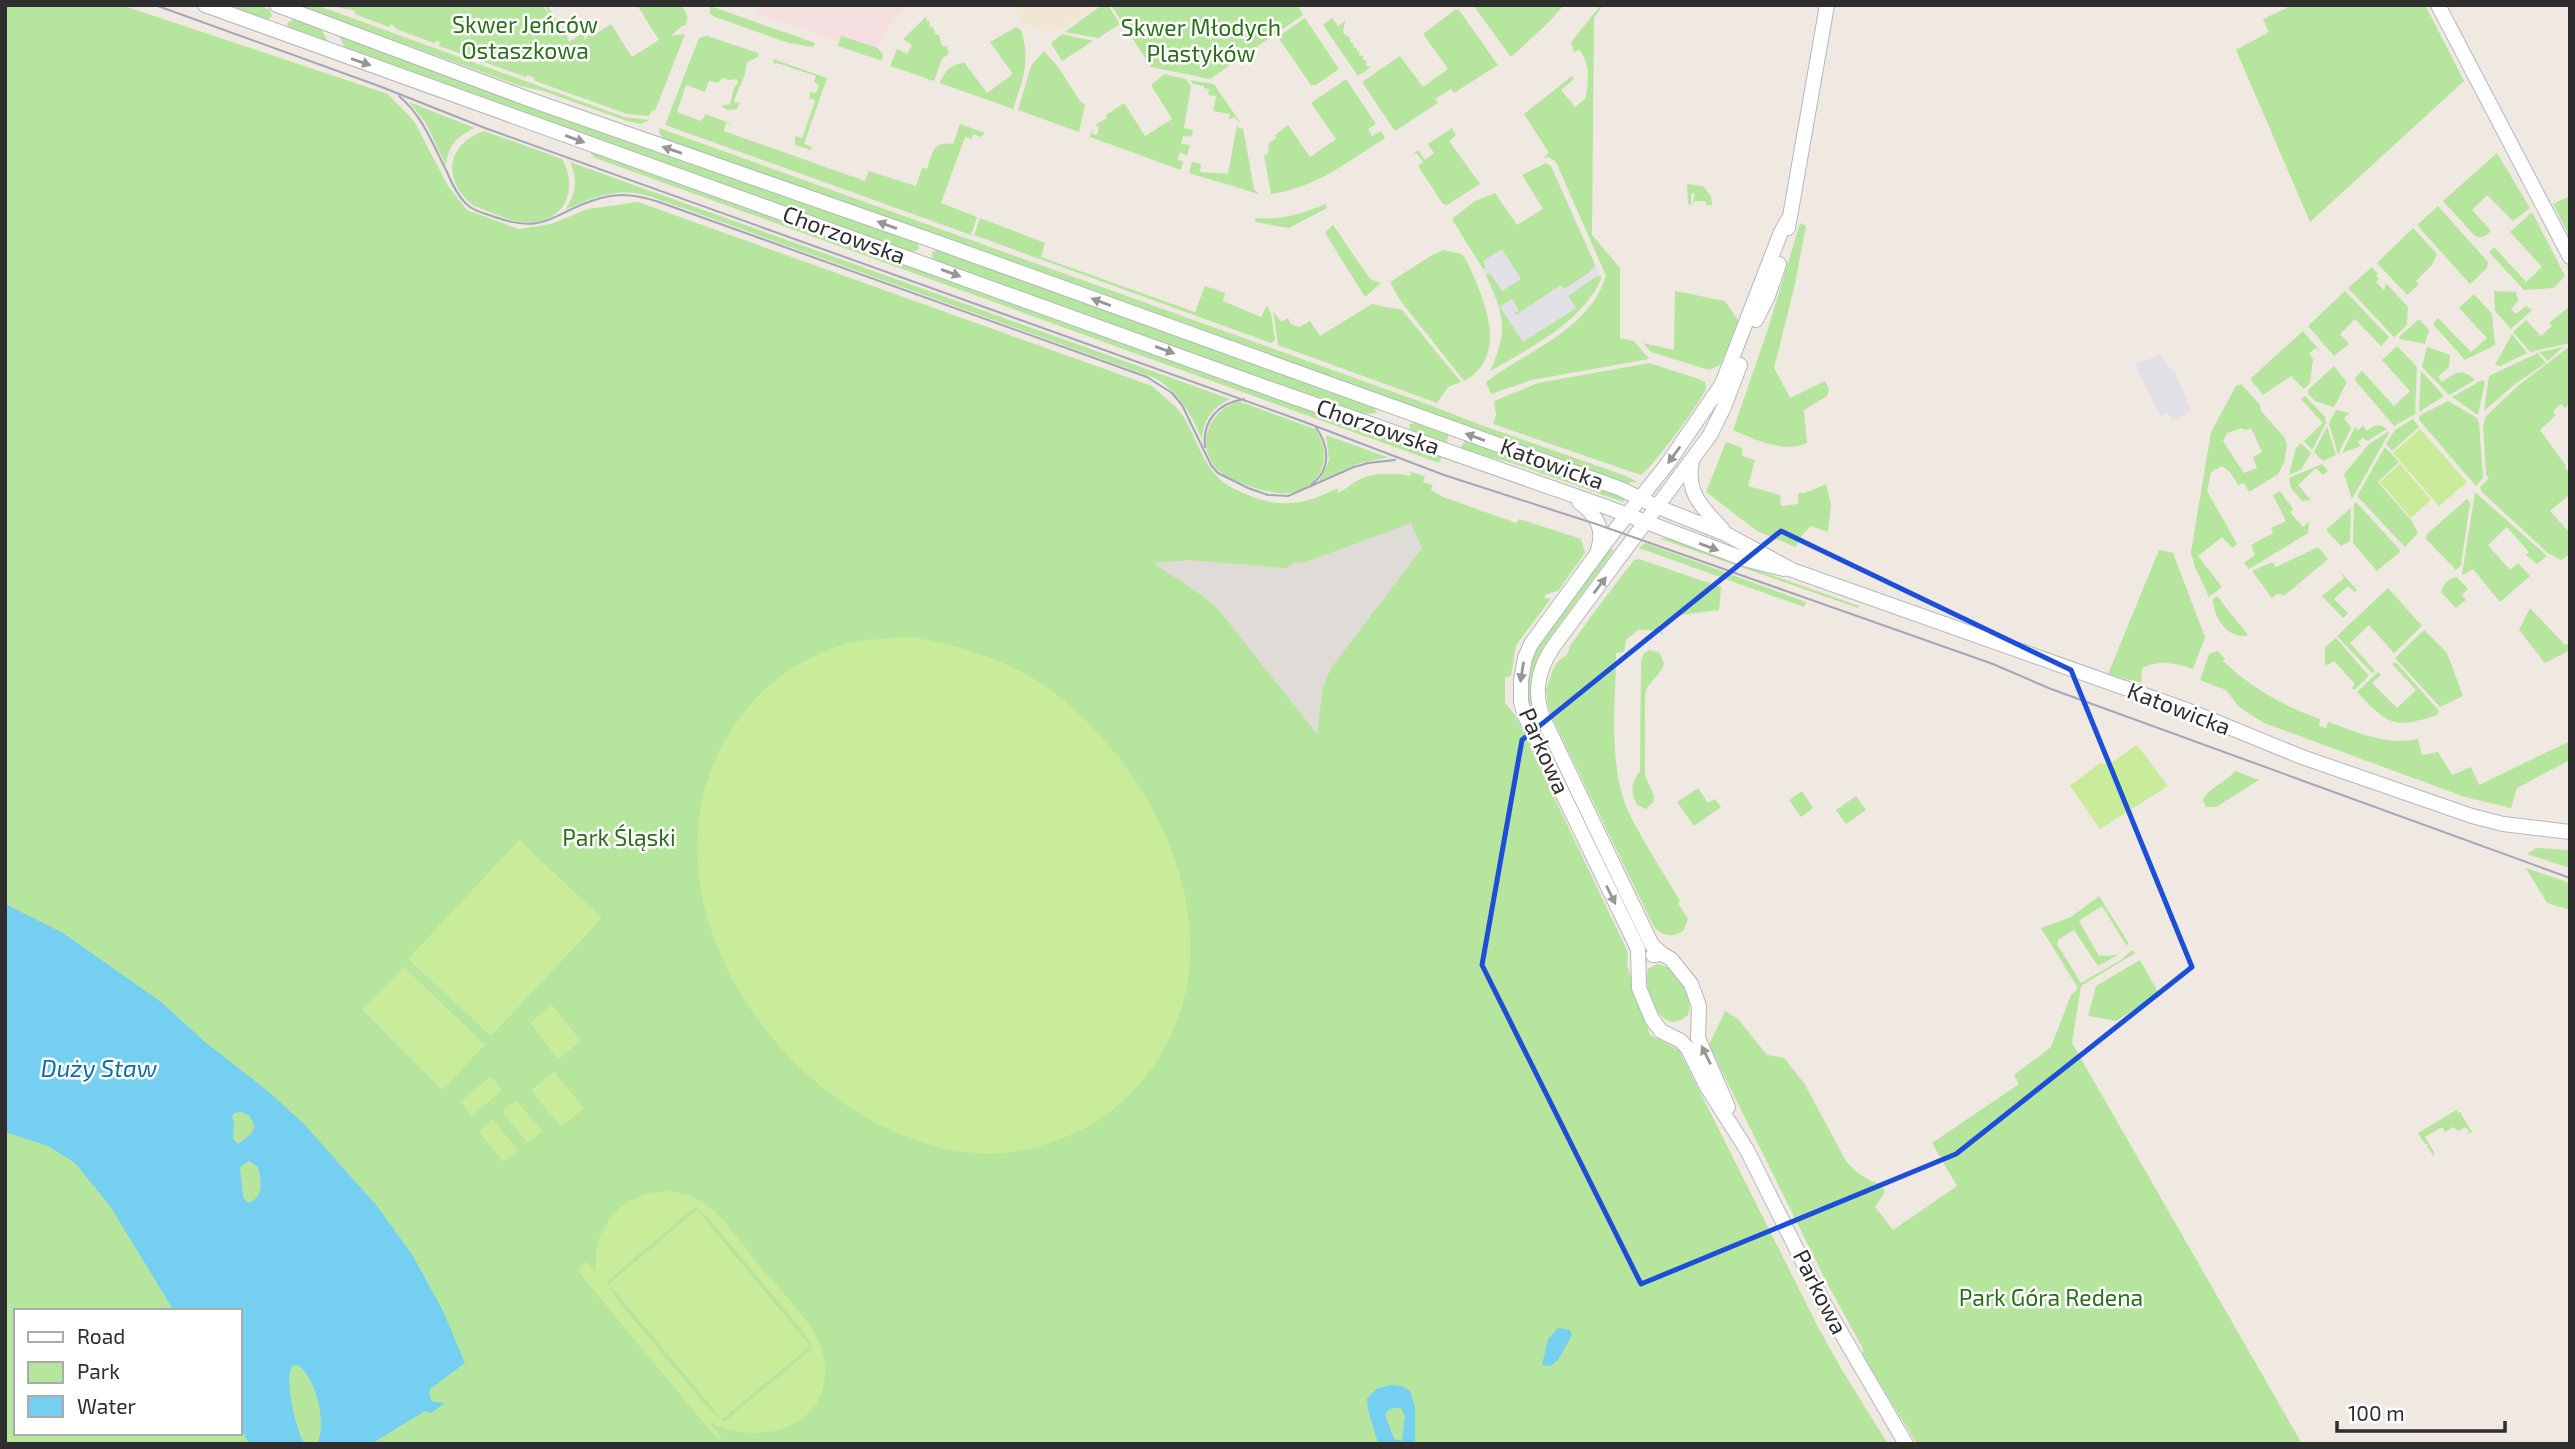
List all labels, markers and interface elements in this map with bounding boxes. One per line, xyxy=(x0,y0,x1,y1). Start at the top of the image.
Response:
park label: Skwer Jeńców Ostaszkowa xyxy=(452,10,598,64)
park label: Skwer Młodych Plastyków xyxy=(1121,13,1281,67)
one-way arrow xyxy=(351,57,372,68)
one-way arrow xyxy=(565,134,586,145)
one-way arrow xyxy=(661,144,682,155)
street label: Chorzowska xyxy=(779,199,909,269)
one-way arrow xyxy=(876,219,897,230)
one-way arrow xyxy=(941,268,962,279)
one-way arrow xyxy=(1090,296,1111,307)
one-way arrow xyxy=(1155,345,1176,356)
street label: Chorzowska xyxy=(1313,392,1444,460)
one-way arrow xyxy=(1465,431,1486,442)
street label: Katowicka xyxy=(1497,431,1608,495)
one-way arrow xyxy=(1667,446,1681,464)
one-way arrow xyxy=(1698,541,1719,552)
one-way arrow xyxy=(1593,575,1607,594)
one-way arrow xyxy=(1516,661,1527,683)
street label: Katowicka xyxy=(2124,676,2235,741)
street label: Parkowa xyxy=(1514,703,1576,798)
park label: Park Śląski xyxy=(562,823,676,851)
one-way arrow xyxy=(1606,885,1617,905)
one-way arrow xyxy=(1700,1045,1711,1065)
water label: Duży Staw xyxy=(41,1053,158,1082)
street label: Parkowa xyxy=(1788,1245,1854,1339)
park label: Park Góra Redena xyxy=(1959,1283,2143,1311)
legend xyxy=(14,1309,242,1435)
text: Road xyxy=(77,1323,125,1348)
text: Park xyxy=(77,1358,120,1383)
scale bar xyxy=(2337,1390,2505,1434)
text: Water xyxy=(77,1393,136,1418)
text: 100 m xyxy=(2348,1400,2405,1425)

